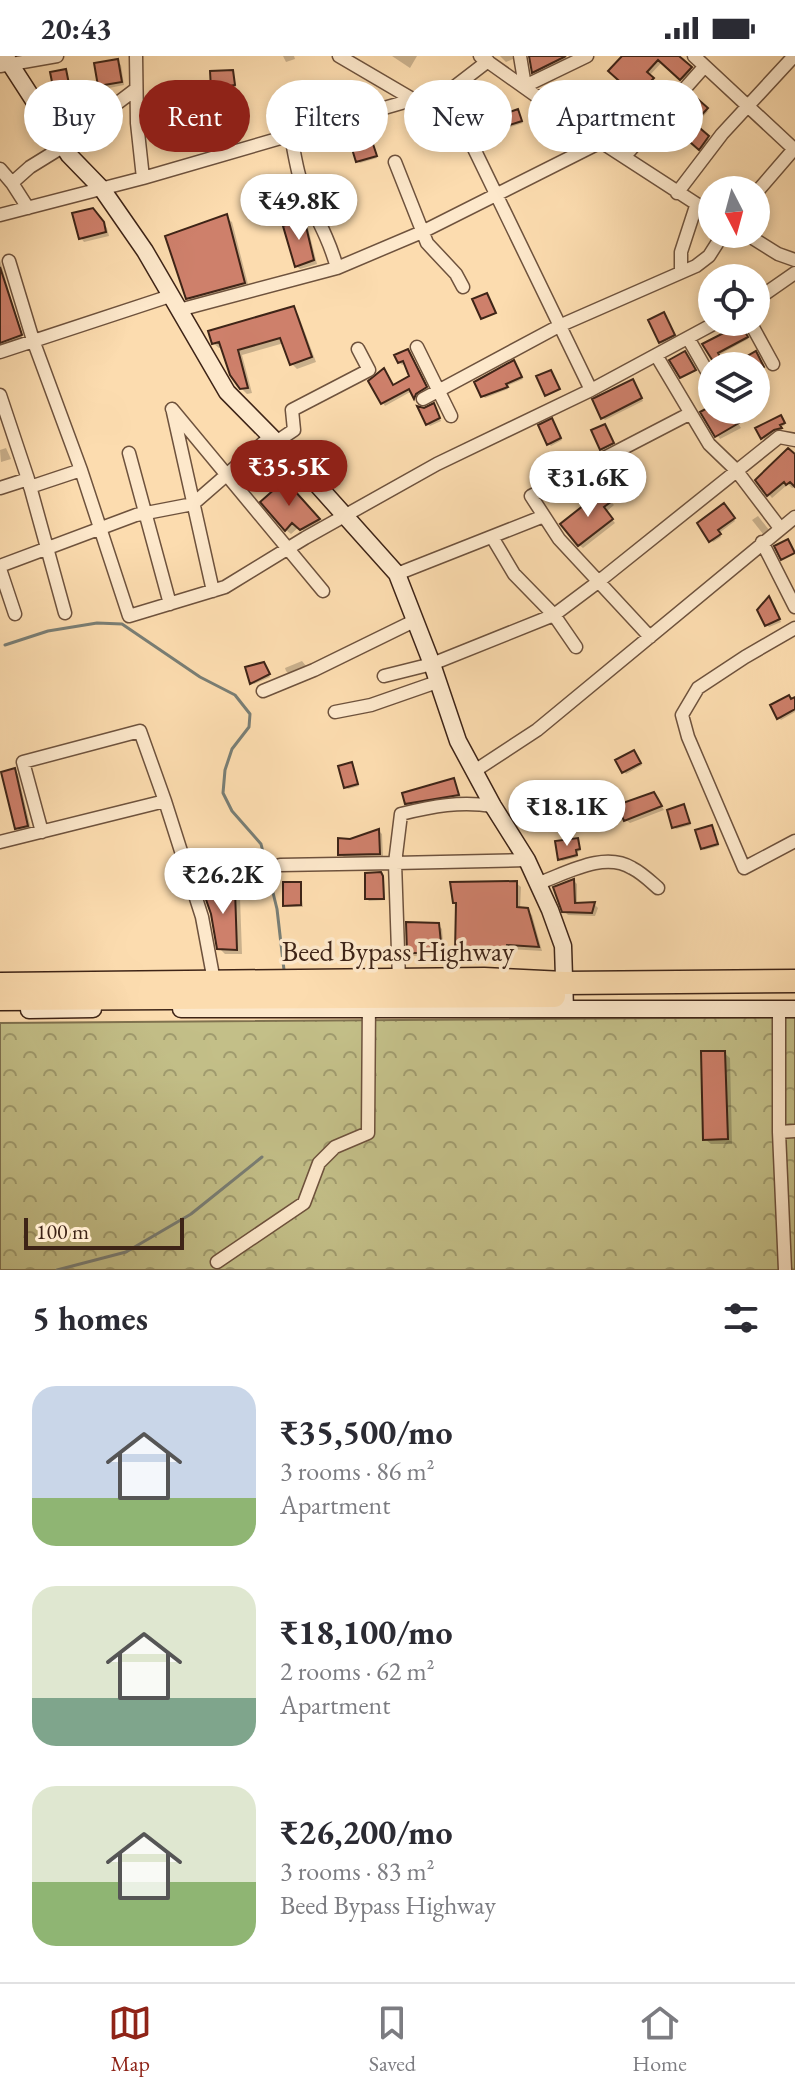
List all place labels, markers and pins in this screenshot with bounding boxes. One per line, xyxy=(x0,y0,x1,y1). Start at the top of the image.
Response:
pin: ₹49.8K xyxy=(234,174,364,242)
pin: ₹35.5K xyxy=(224,440,354,508)
pin: ₹31.6K xyxy=(523,451,653,519)
pin: ₹18.1K xyxy=(502,780,632,848)
pin: ₹26.2K xyxy=(158,848,288,916)

